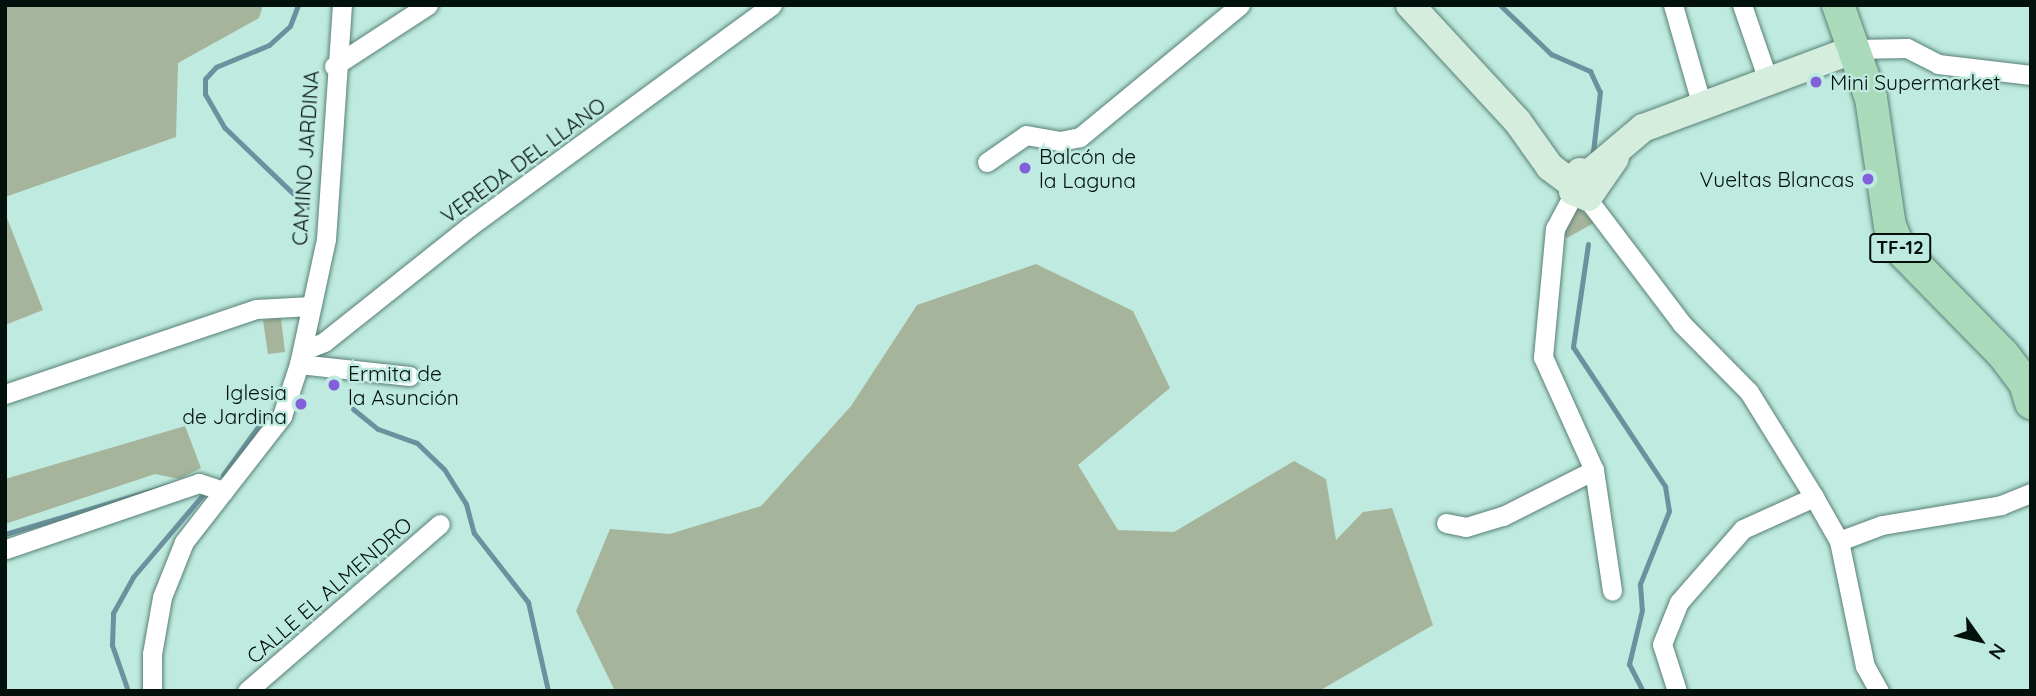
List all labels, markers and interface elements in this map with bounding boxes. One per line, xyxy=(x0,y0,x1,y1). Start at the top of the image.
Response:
place label: Mini Supermarket xyxy=(1830,69,2000,95)
street label: CAMINO JARDINA xyxy=(286,70,324,246)
marker: Mini Supermarket xyxy=(1808,74,1824,90)
street label: VEREDA DEL LLANO xyxy=(436,92,610,228)
place label: Balcón de la Laguna xyxy=(1039,143,1136,193)
marker: Balcón de la Laguna xyxy=(1017,160,1033,176)
place label: Vueltas Blancas xyxy=(1699,166,1854,192)
marker: Vueltas Blancas xyxy=(1860,171,1876,187)
road number: TF-12 xyxy=(1868,232,1932,264)
place label: Ermita de la Asunción xyxy=(348,360,459,410)
marker: Ermita de la Asunción xyxy=(326,377,342,393)
place label: Iglesia de Jardina xyxy=(182,379,287,429)
marker: Iglesia de Jardina xyxy=(293,396,309,412)
street label: CALLE EL ALMENDRO xyxy=(241,511,417,669)
north arrow xyxy=(1945,605,2015,675)
text: N xyxy=(1984,639,2011,664)

